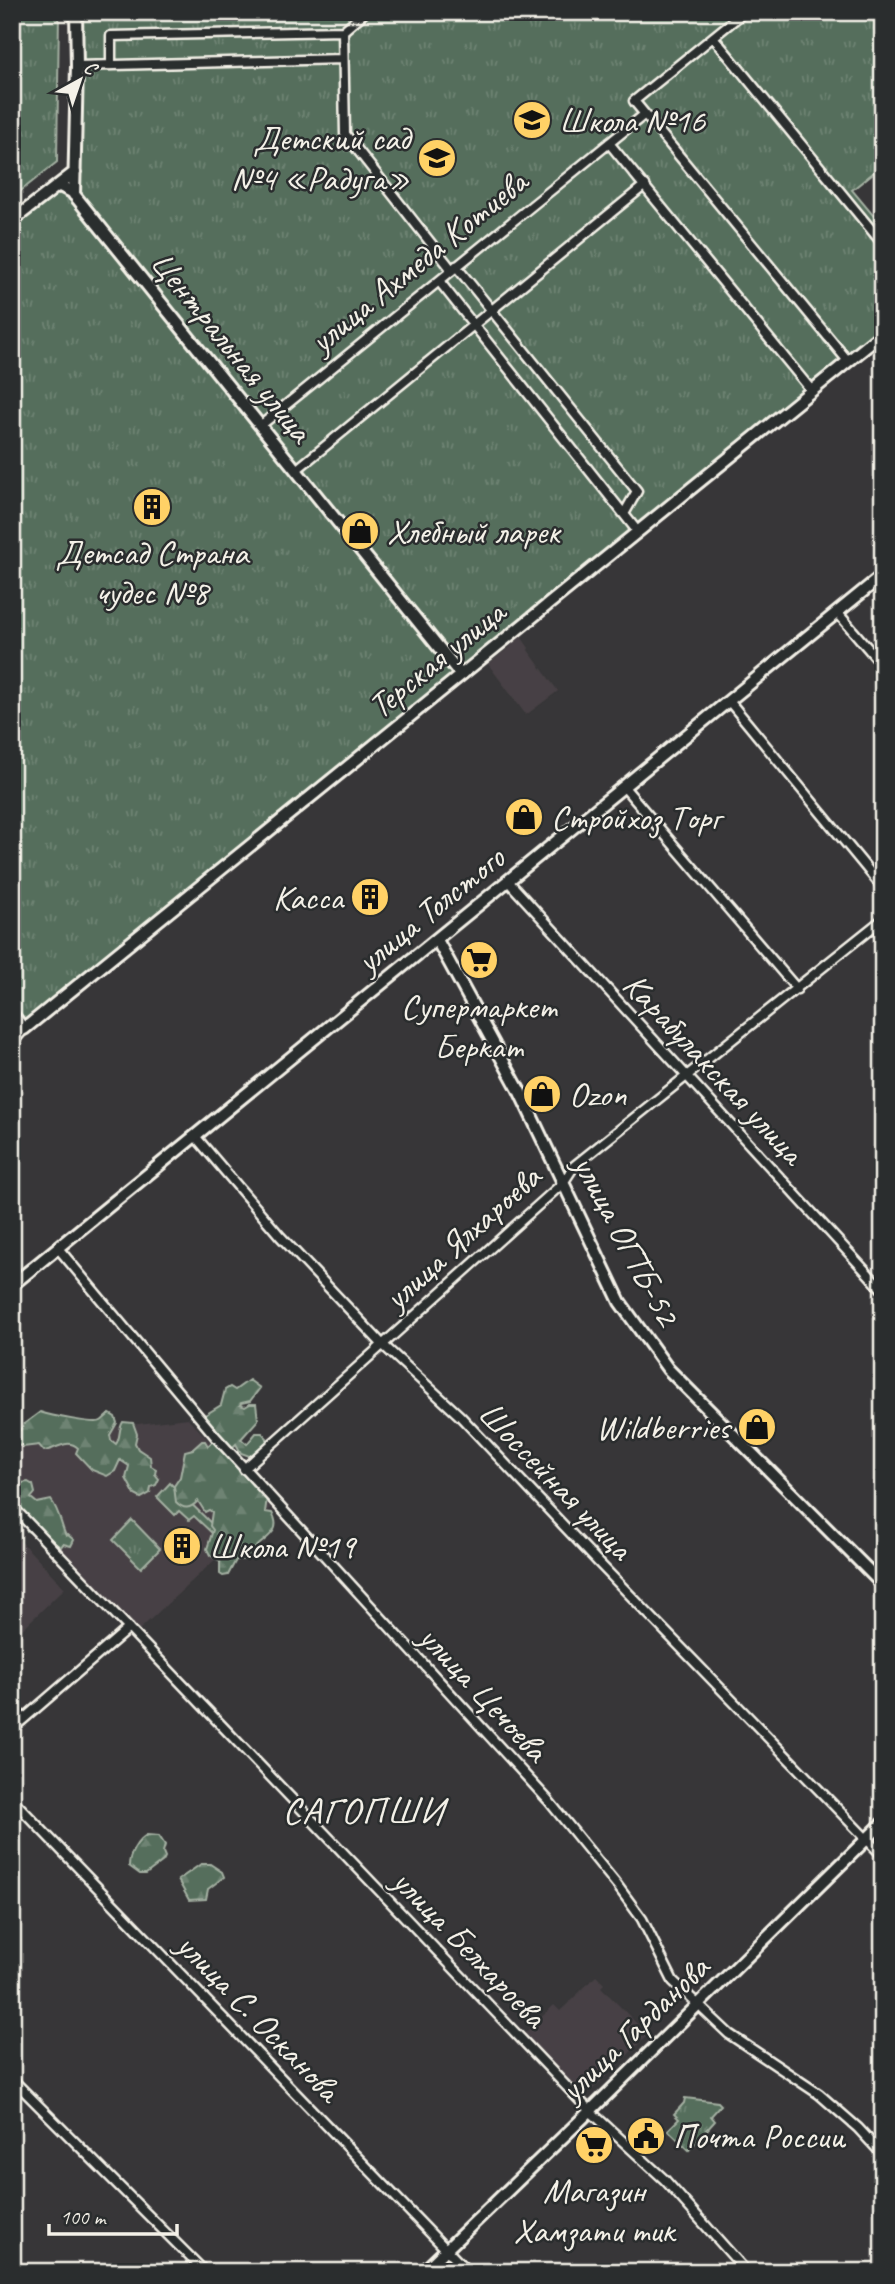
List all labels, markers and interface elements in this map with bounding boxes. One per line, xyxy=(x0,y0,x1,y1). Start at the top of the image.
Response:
north arrow xyxy=(46,46,116,116)
text: С xyxy=(79,56,104,82)
place label: Школа №16 xyxy=(559,98,706,143)
school or university icon: Школа №16 xyxy=(511,99,553,141)
place label: Детский сад №4 «Радуга» xyxy=(231,116,413,201)
school or university icon: Детский сад №4 «Радуга» xyxy=(416,137,458,179)
street label: улица Ахмеда Котиева xyxy=(299,158,538,364)
street label: Центральная улица xyxy=(140,241,325,454)
building icon: Детсад Страна чудес №8 xyxy=(131,486,173,528)
place label: Хлебный ларек xyxy=(387,509,562,554)
shop icon: Хлебный ларек xyxy=(339,510,381,552)
place label: Детсад Страна чудес №8 xyxy=(56,530,251,615)
street label: Терская улица xyxy=(359,589,516,728)
place label: Стройхоз Торг xyxy=(551,795,725,840)
shop icon: Стройхоз Торг xyxy=(503,796,545,838)
street label: улица Толстого xyxy=(345,835,515,984)
place label: Касса xyxy=(273,875,345,920)
building icon: Касса xyxy=(349,876,391,918)
supermarket icon: Супермаркет Беркат xyxy=(458,939,500,981)
street label: Карабулакская улица xyxy=(613,963,816,1176)
place label: Супермаркет Беркат xyxy=(401,984,559,1069)
place label: Ozon xyxy=(569,1072,627,1117)
shop icon: Ozon xyxy=(521,1073,563,1115)
street label: улица ОГТБ-52 xyxy=(562,1146,692,1336)
street label: улица Ялхароева xyxy=(373,1153,552,1321)
street label: Шоссейная улица xyxy=(469,1391,644,1571)
place label: Wildberries xyxy=(596,1405,733,1450)
shop icon: Wildberries xyxy=(736,1406,778,1448)
place label: Школа №19 xyxy=(209,1524,358,1569)
building icon: Школа №19 xyxy=(161,1525,203,1567)
street label: улица Цечоева xyxy=(408,1614,560,1773)
district label: САГОПШИ xyxy=(282,1787,450,1834)
street label: улица Белхароева xyxy=(381,1858,558,2039)
street label: улица С. Осканова xyxy=(165,1922,352,2113)
street label: улица Гарданова xyxy=(548,1944,721,2112)
place label: Почта России xyxy=(673,2114,847,2159)
public building icon: Почта России xyxy=(625,2115,667,2157)
supermarket icon: Магазин Хамзати тик xyxy=(573,2124,615,2166)
place label: Магазин Хамзати тик xyxy=(514,2168,678,2253)
scale bar xyxy=(49,2193,177,2237)
text: 100 m xyxy=(60,2204,107,2230)

